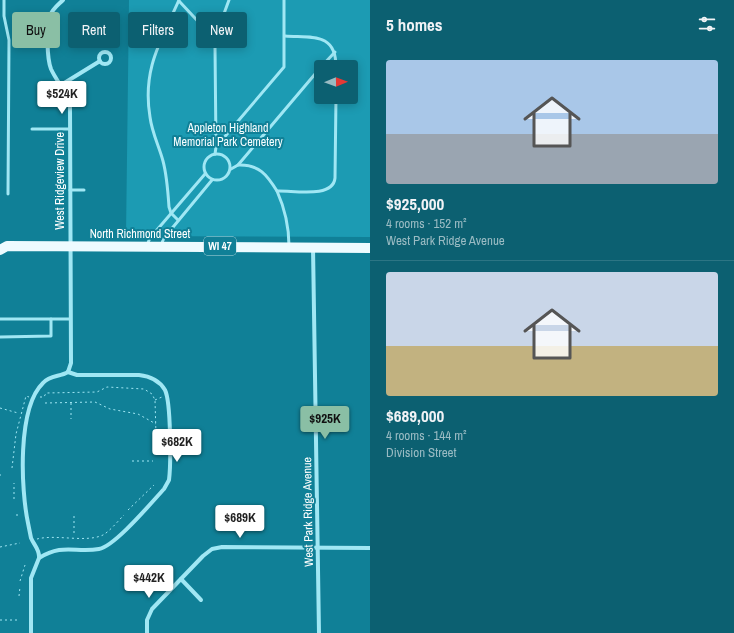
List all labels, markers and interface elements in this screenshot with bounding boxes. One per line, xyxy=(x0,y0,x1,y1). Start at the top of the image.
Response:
chip: Buy xyxy=(12,12,60,48)
chip: Rent xyxy=(68,12,120,48)
chip: Filters xyxy=(128,12,188,48)
chip: New xyxy=(196,12,247,48)
text: 5 homes xyxy=(386,13,443,36)
icon: filters xyxy=(696,13,718,35)
north arrow xyxy=(314,60,358,104)
map controls xyxy=(314,60,358,104)
pin: $524K xyxy=(34,81,90,115)
text: $524K xyxy=(46,85,78,102)
icon: home xyxy=(516,86,588,158)
park label: Appleton Highland Memorial Park Cemetery xyxy=(173,120,283,150)
street label: West Ridgeview Drive xyxy=(52,132,68,230)
text: $925,000 xyxy=(386,192,444,215)
text: 4 rooms · 152 m² xyxy=(386,215,467,232)
street label: North Richmond Street xyxy=(90,226,191,242)
text: West Park Ridge Avenue xyxy=(386,232,505,249)
road number: WI 47 xyxy=(204,237,236,255)
icon: home xyxy=(516,298,588,370)
text: $689,000 xyxy=(386,404,444,427)
pin: $925K xyxy=(297,406,353,440)
text: $925K xyxy=(309,410,341,427)
text: 4 rooms · 144 m² xyxy=(386,427,467,444)
pin: $682K xyxy=(149,429,205,463)
text: $682K xyxy=(161,433,193,450)
text: Division Street xyxy=(386,444,457,461)
street label: West Park Ridge Avenue xyxy=(299,457,317,567)
pin: $689K xyxy=(212,505,268,539)
text: $689K xyxy=(224,509,256,526)
pin: $442K xyxy=(121,565,177,599)
text: $442K xyxy=(133,569,165,586)

